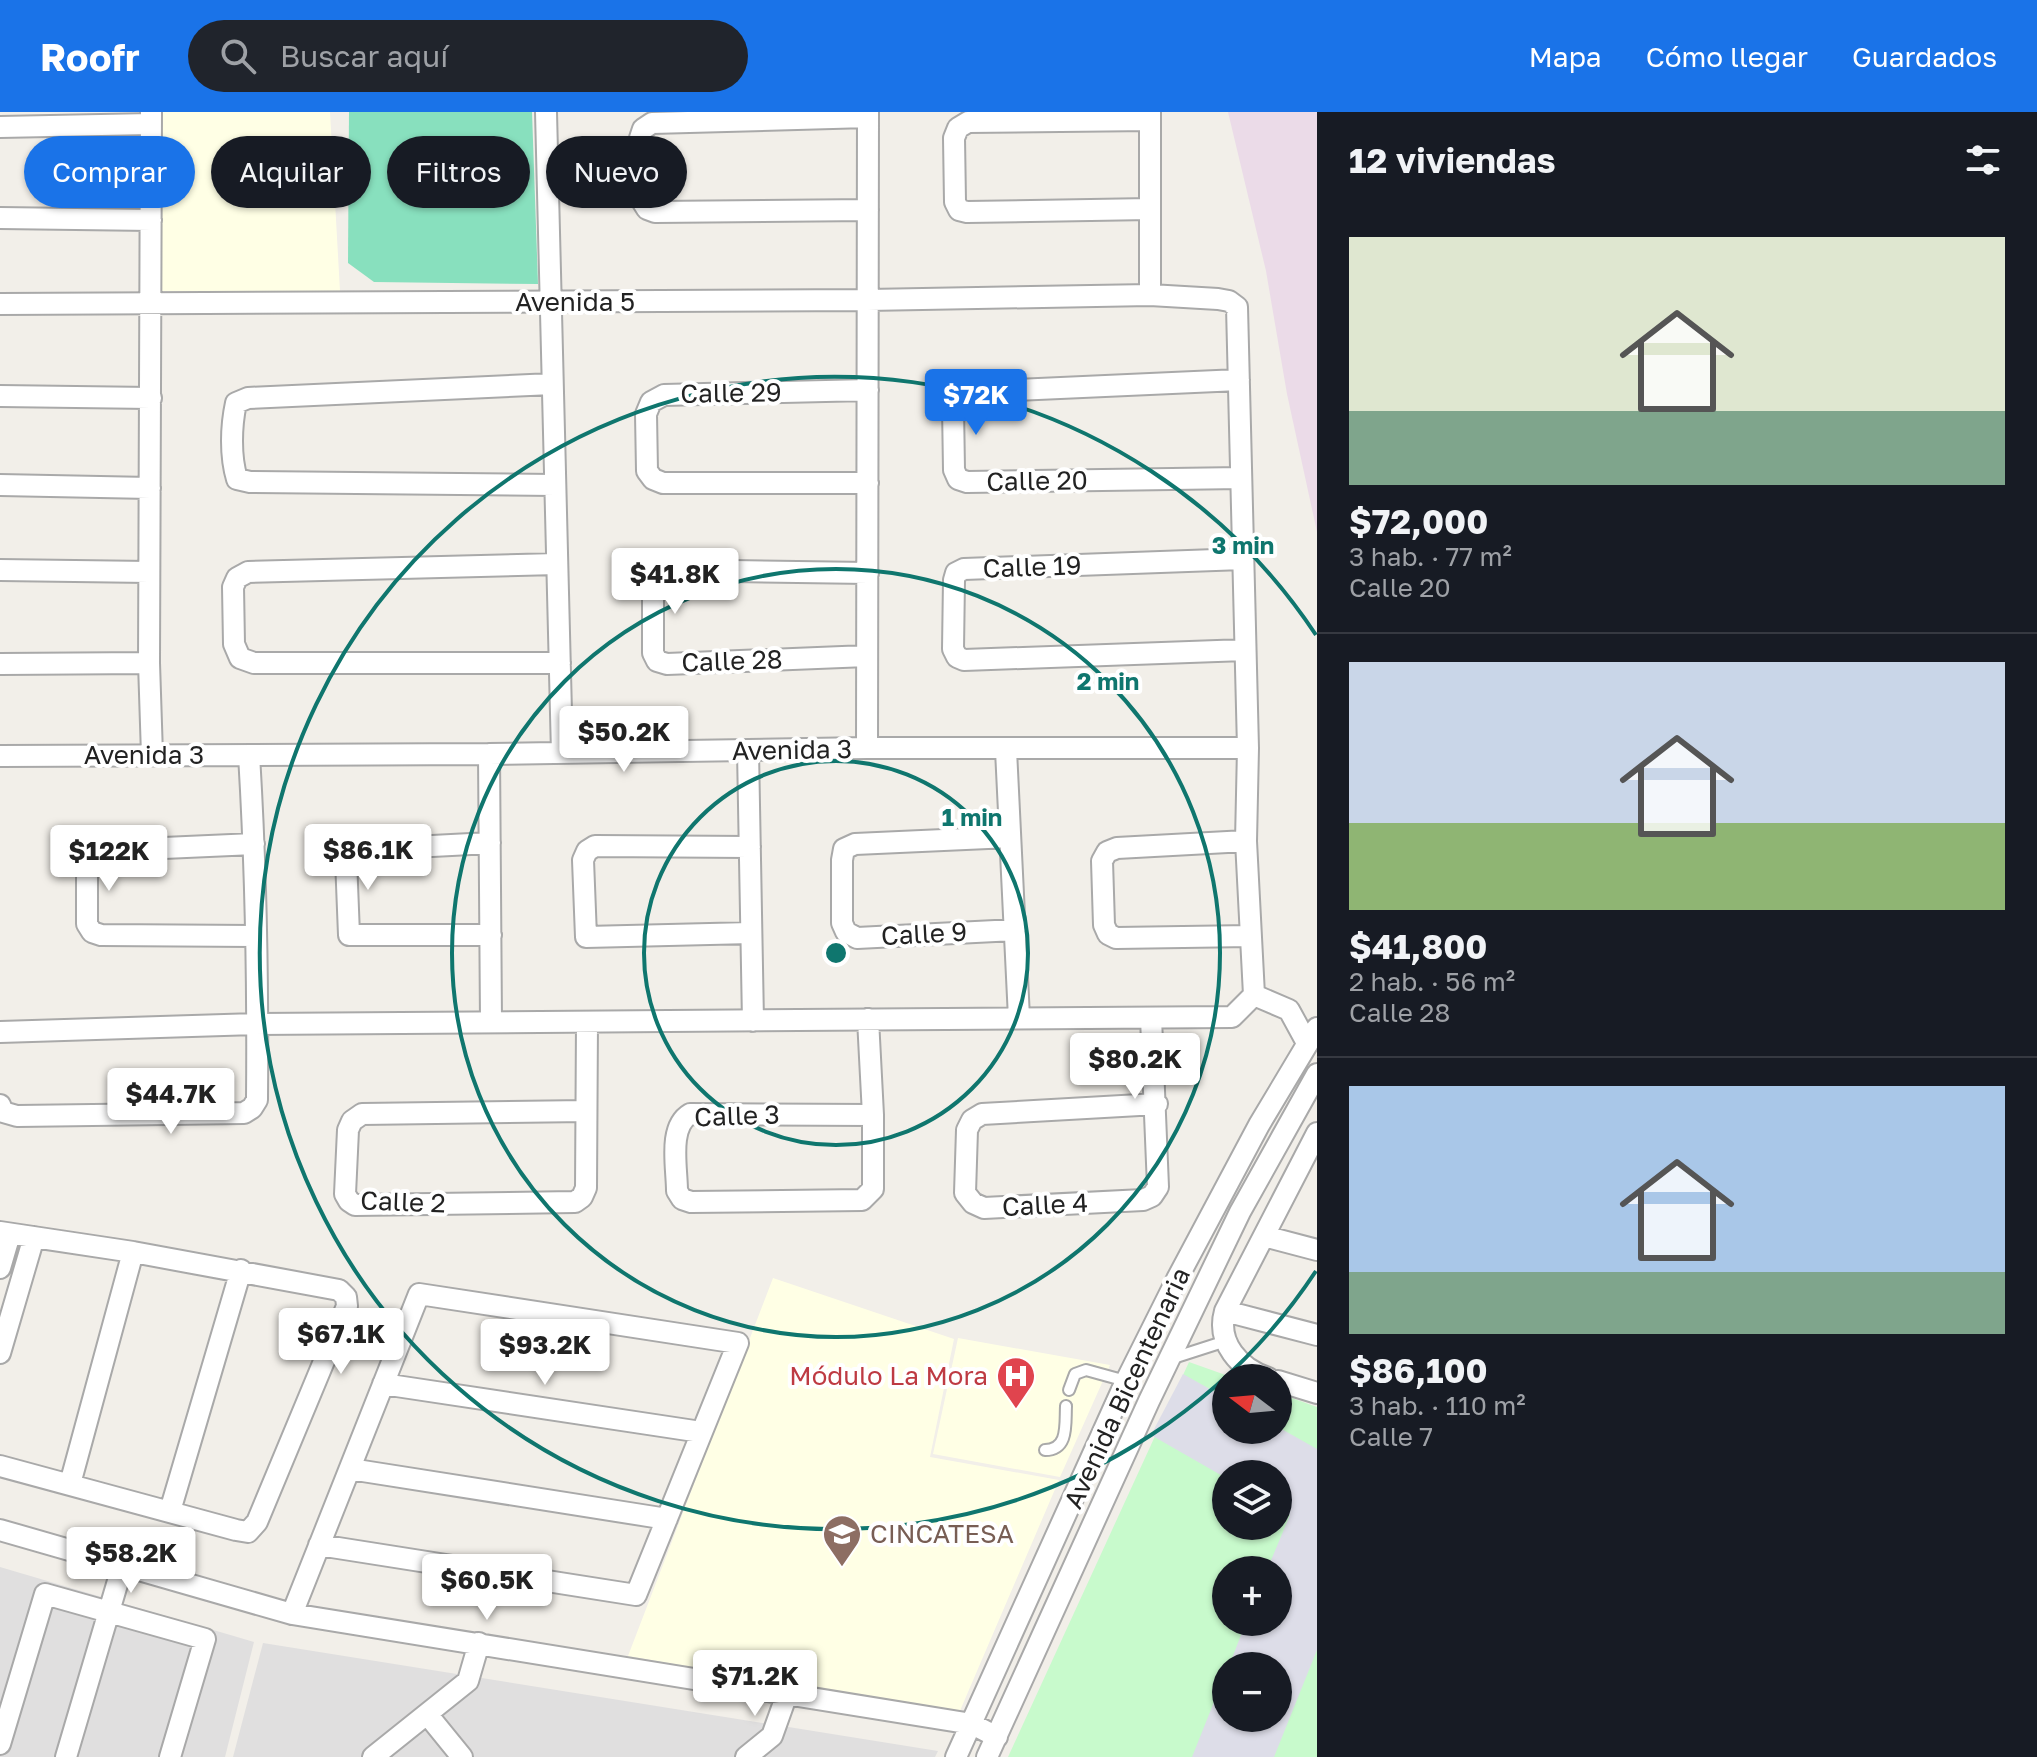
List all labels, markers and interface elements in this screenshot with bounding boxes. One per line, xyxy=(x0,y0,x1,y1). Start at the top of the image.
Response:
search box xyxy=(188,20,748,92)
text: Roofr xyxy=(40,34,140,79)
icon: search xyxy=(216,34,260,78)
text: Buscar aquí xyxy=(280,38,448,74)
text: Mapa xyxy=(1529,40,1602,73)
text: Cómo llegar xyxy=(1646,40,1808,73)
text: Guardados xyxy=(1852,40,1997,73)
chip: Comprar xyxy=(24,136,195,208)
chip: Alquilar xyxy=(211,136,371,208)
chip: Filtros xyxy=(387,136,530,208)
chip: Nuevo xyxy=(546,136,687,208)
icon: filters xyxy=(1961,138,2005,182)
text: 12 viviendas xyxy=(1349,140,1555,180)
street label: Avenida 5 xyxy=(515,286,635,317)
icon: home xyxy=(1605,289,1749,433)
pin: $72K xyxy=(929,369,1023,437)
street label: Calle 29 xyxy=(680,376,782,409)
text: $72K xyxy=(943,379,1009,410)
street label: Calle 20 xyxy=(986,464,1088,497)
text: $72,000 xyxy=(1349,501,1488,541)
text: 3 min xyxy=(1212,530,1274,559)
text: 3 hab. · 77 m² xyxy=(1349,541,1512,572)
pin: $41.8K xyxy=(610,548,740,616)
street label: Calle 19 xyxy=(982,549,1082,584)
text: $41.8K xyxy=(630,558,720,589)
text: Calle 20 xyxy=(1349,572,1451,603)
street label: Calle 28 xyxy=(681,643,783,678)
text: 2 min xyxy=(1077,666,1139,695)
pin: $50.2K xyxy=(559,706,689,774)
icon: home xyxy=(1605,714,1749,858)
text: $50.2K xyxy=(577,716,671,747)
street label: Avenida 3 xyxy=(732,733,852,766)
street label: Avenida 3 xyxy=(84,739,204,770)
text: 1 min xyxy=(942,802,1002,831)
pin: $86.1K xyxy=(303,824,433,892)
pin: $122K xyxy=(53,825,165,893)
text: $86.1K xyxy=(322,834,414,865)
text: $122K xyxy=(68,835,150,866)
street label: Calle 9 xyxy=(880,916,968,951)
text: $41,800 xyxy=(1349,926,1487,966)
centre of rings xyxy=(822,939,850,967)
text: 2 hab. · 56 m² xyxy=(1349,966,1515,997)
text: Calle 28 xyxy=(1349,997,1450,1028)
pin: $80.2K xyxy=(1070,1033,1200,1101)
text: $80.2K xyxy=(1088,1043,1182,1074)
pin: $44.7K xyxy=(106,1068,236,1136)
text: $44.7K xyxy=(125,1078,217,1109)
street label: Calle 3 xyxy=(694,1099,780,1132)
icon: home xyxy=(1605,1138,1749,1282)
street label: Calle 2 xyxy=(360,1185,446,1218)
street label: Calle 4 xyxy=(1001,1187,1089,1222)
street label: Avenida Bicentenaria xyxy=(1057,1262,1196,1513)
pin: $67.1K xyxy=(276,1308,406,1376)
text: $67.1K xyxy=(297,1318,385,1349)
pin: $93.2K xyxy=(480,1319,610,1387)
text: $93.2K xyxy=(499,1329,591,1360)
text: $86,100 xyxy=(1349,1350,1488,1390)
hospital icon: Módulo La Mora xyxy=(995,1355,1037,1410)
place label: Módulo La Mora xyxy=(789,1360,988,1391)
north arrow xyxy=(1212,1364,1292,1444)
map controls xyxy=(1212,1364,1292,1732)
text: 3 hab. · 110 m² xyxy=(1349,1390,1526,1421)
text: Calle 7 xyxy=(1349,1421,1433,1452)
button: layers xyxy=(1212,1460,1292,1540)
school or university icon: CINCATESA xyxy=(821,1513,863,1568)
place label: CINCATESA xyxy=(870,1518,1014,1549)
pin: $58.2K xyxy=(66,1527,196,1595)
text: $58.2K xyxy=(85,1537,177,1568)
pin: $60.5K xyxy=(422,1554,552,1622)
button: + xyxy=(1212,1556,1292,1636)
text: $60.5K xyxy=(440,1564,534,1595)
pin: $71.2K xyxy=(690,1650,820,1718)
button: − xyxy=(1212,1652,1292,1732)
text: $71.2K xyxy=(711,1660,799,1691)

